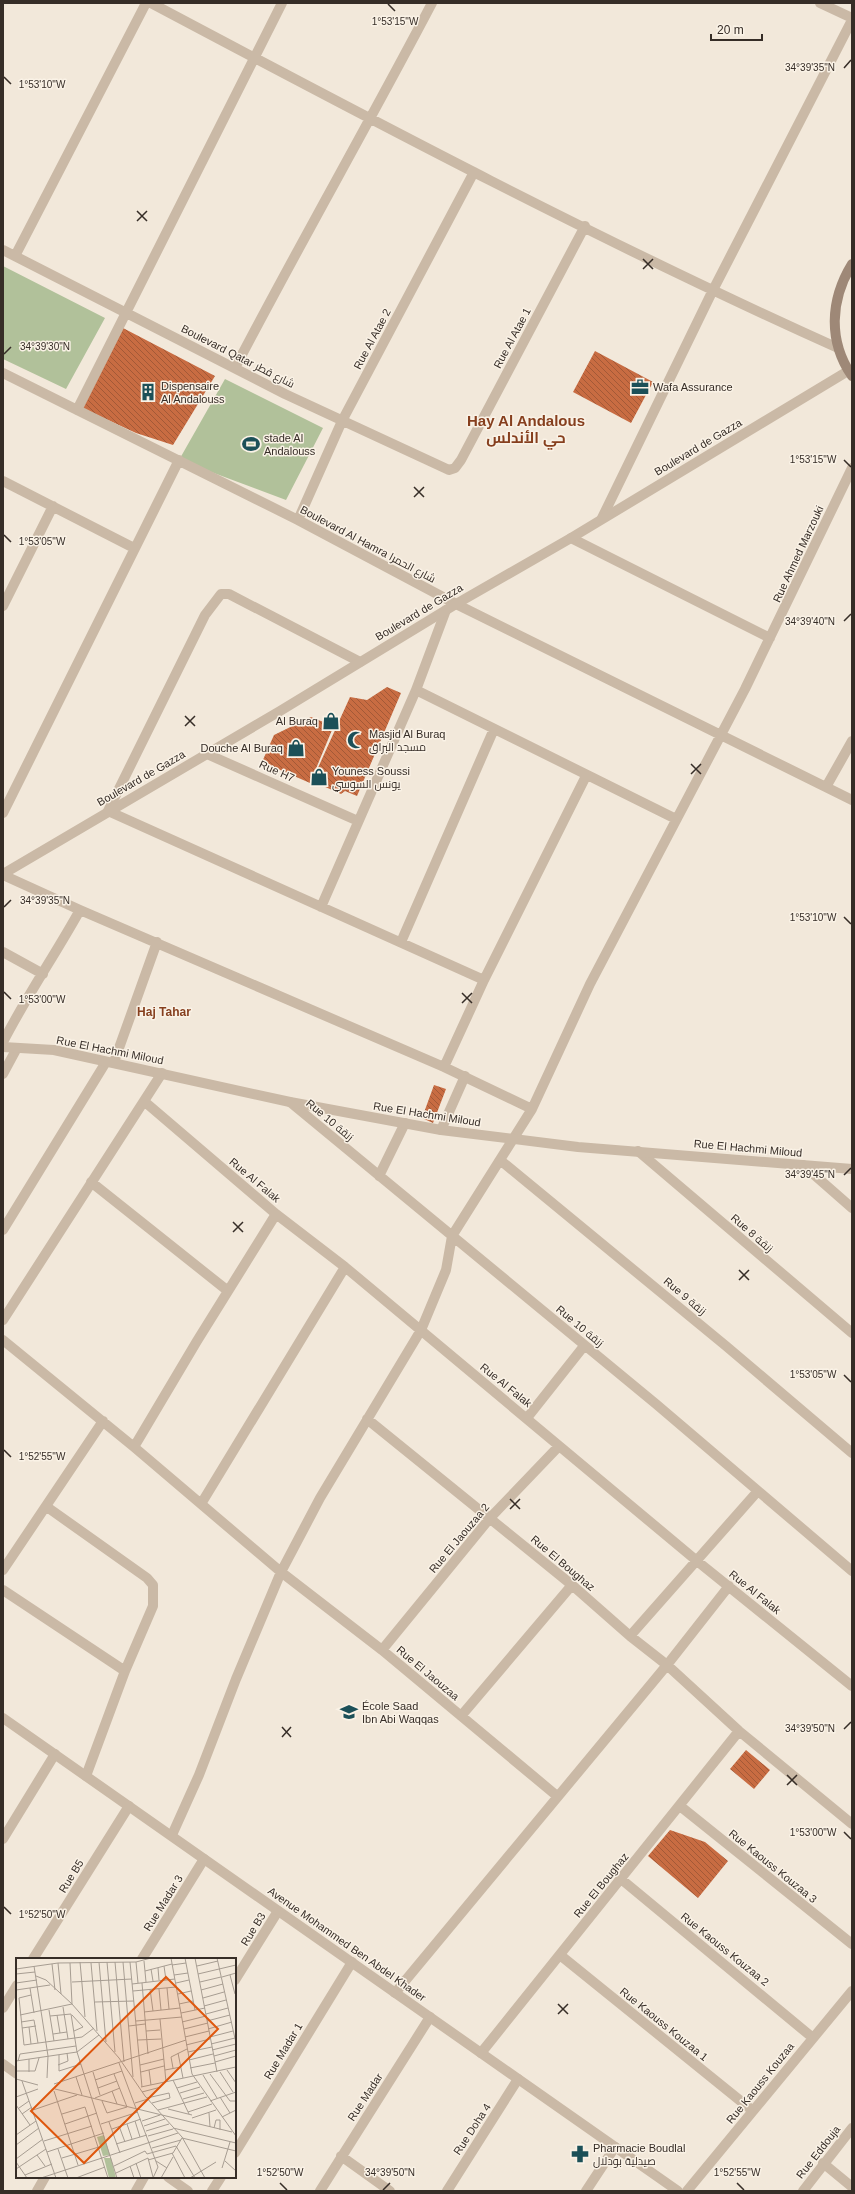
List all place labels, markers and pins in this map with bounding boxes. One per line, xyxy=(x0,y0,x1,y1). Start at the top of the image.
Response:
office icon: Wafa Assurance xyxy=(630,377,650,397)
place label: Dispensaire Al Andalouss xyxy=(161,380,225,405)
place label: Wafa Assurance xyxy=(653,381,733,393)
building icon: Dispensaire Al Andalouss xyxy=(138,382,158,402)
place label: stade Al Andalouss xyxy=(264,432,316,457)
sports icon: stade Al Andalouss xyxy=(241,434,261,454)
shop icon: Al Buraq xyxy=(321,711,341,731)
place label: Al Buraq xyxy=(276,715,318,727)
place label: Masjid Al Buraq مسجد البراق xyxy=(369,728,445,754)
mosque icon: Masjid Al Buraq مسجد البراق xyxy=(346,730,366,750)
shop icon: Douche Al Buraq xyxy=(286,738,306,758)
place label: Douche Al Buraq xyxy=(200,742,283,754)
place label: Youness Soussi يونس السوسي xyxy=(332,765,410,792)
shop icon: Youness Soussi يونس السوسي xyxy=(309,767,329,787)
place label: École Saad Ibn Abi Waqqas xyxy=(362,1700,439,1725)
school or university icon: École Saad Ibn Abi Waqqas xyxy=(339,1702,359,1722)
place label: Pharmacie Boudlal صيدلية بودلال xyxy=(593,2142,685,2168)
pharmacy icon: Pharmacie Boudlal صيدلية بودلال xyxy=(570,2144,590,2164)

